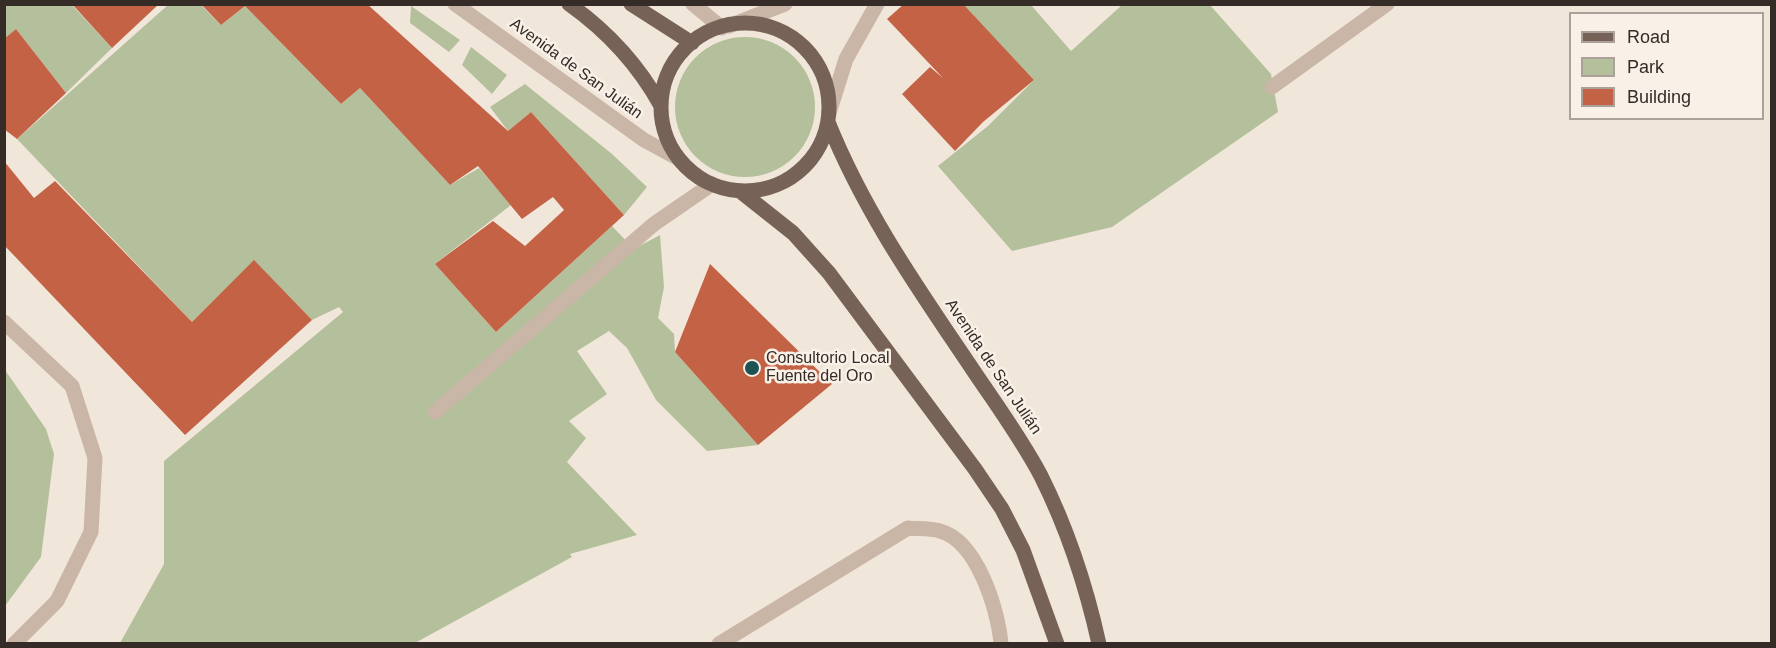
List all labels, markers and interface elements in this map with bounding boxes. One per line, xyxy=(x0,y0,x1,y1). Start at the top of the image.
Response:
legend xyxy=(1569,12,1764,120)
street label: Avenida de San Julián xyxy=(506,15,646,123)
text: Road xyxy=(1627,27,1670,47)
text: Park xyxy=(1627,57,1664,77)
text: Building xyxy=(1627,87,1691,107)
street label: Avenida de San Julián xyxy=(941,296,1045,438)
place label: Consultorio Local Fuente del Oro xyxy=(766,349,890,387)
marker: Consultorio Local Fuente del Oro xyxy=(743,359,761,377)

